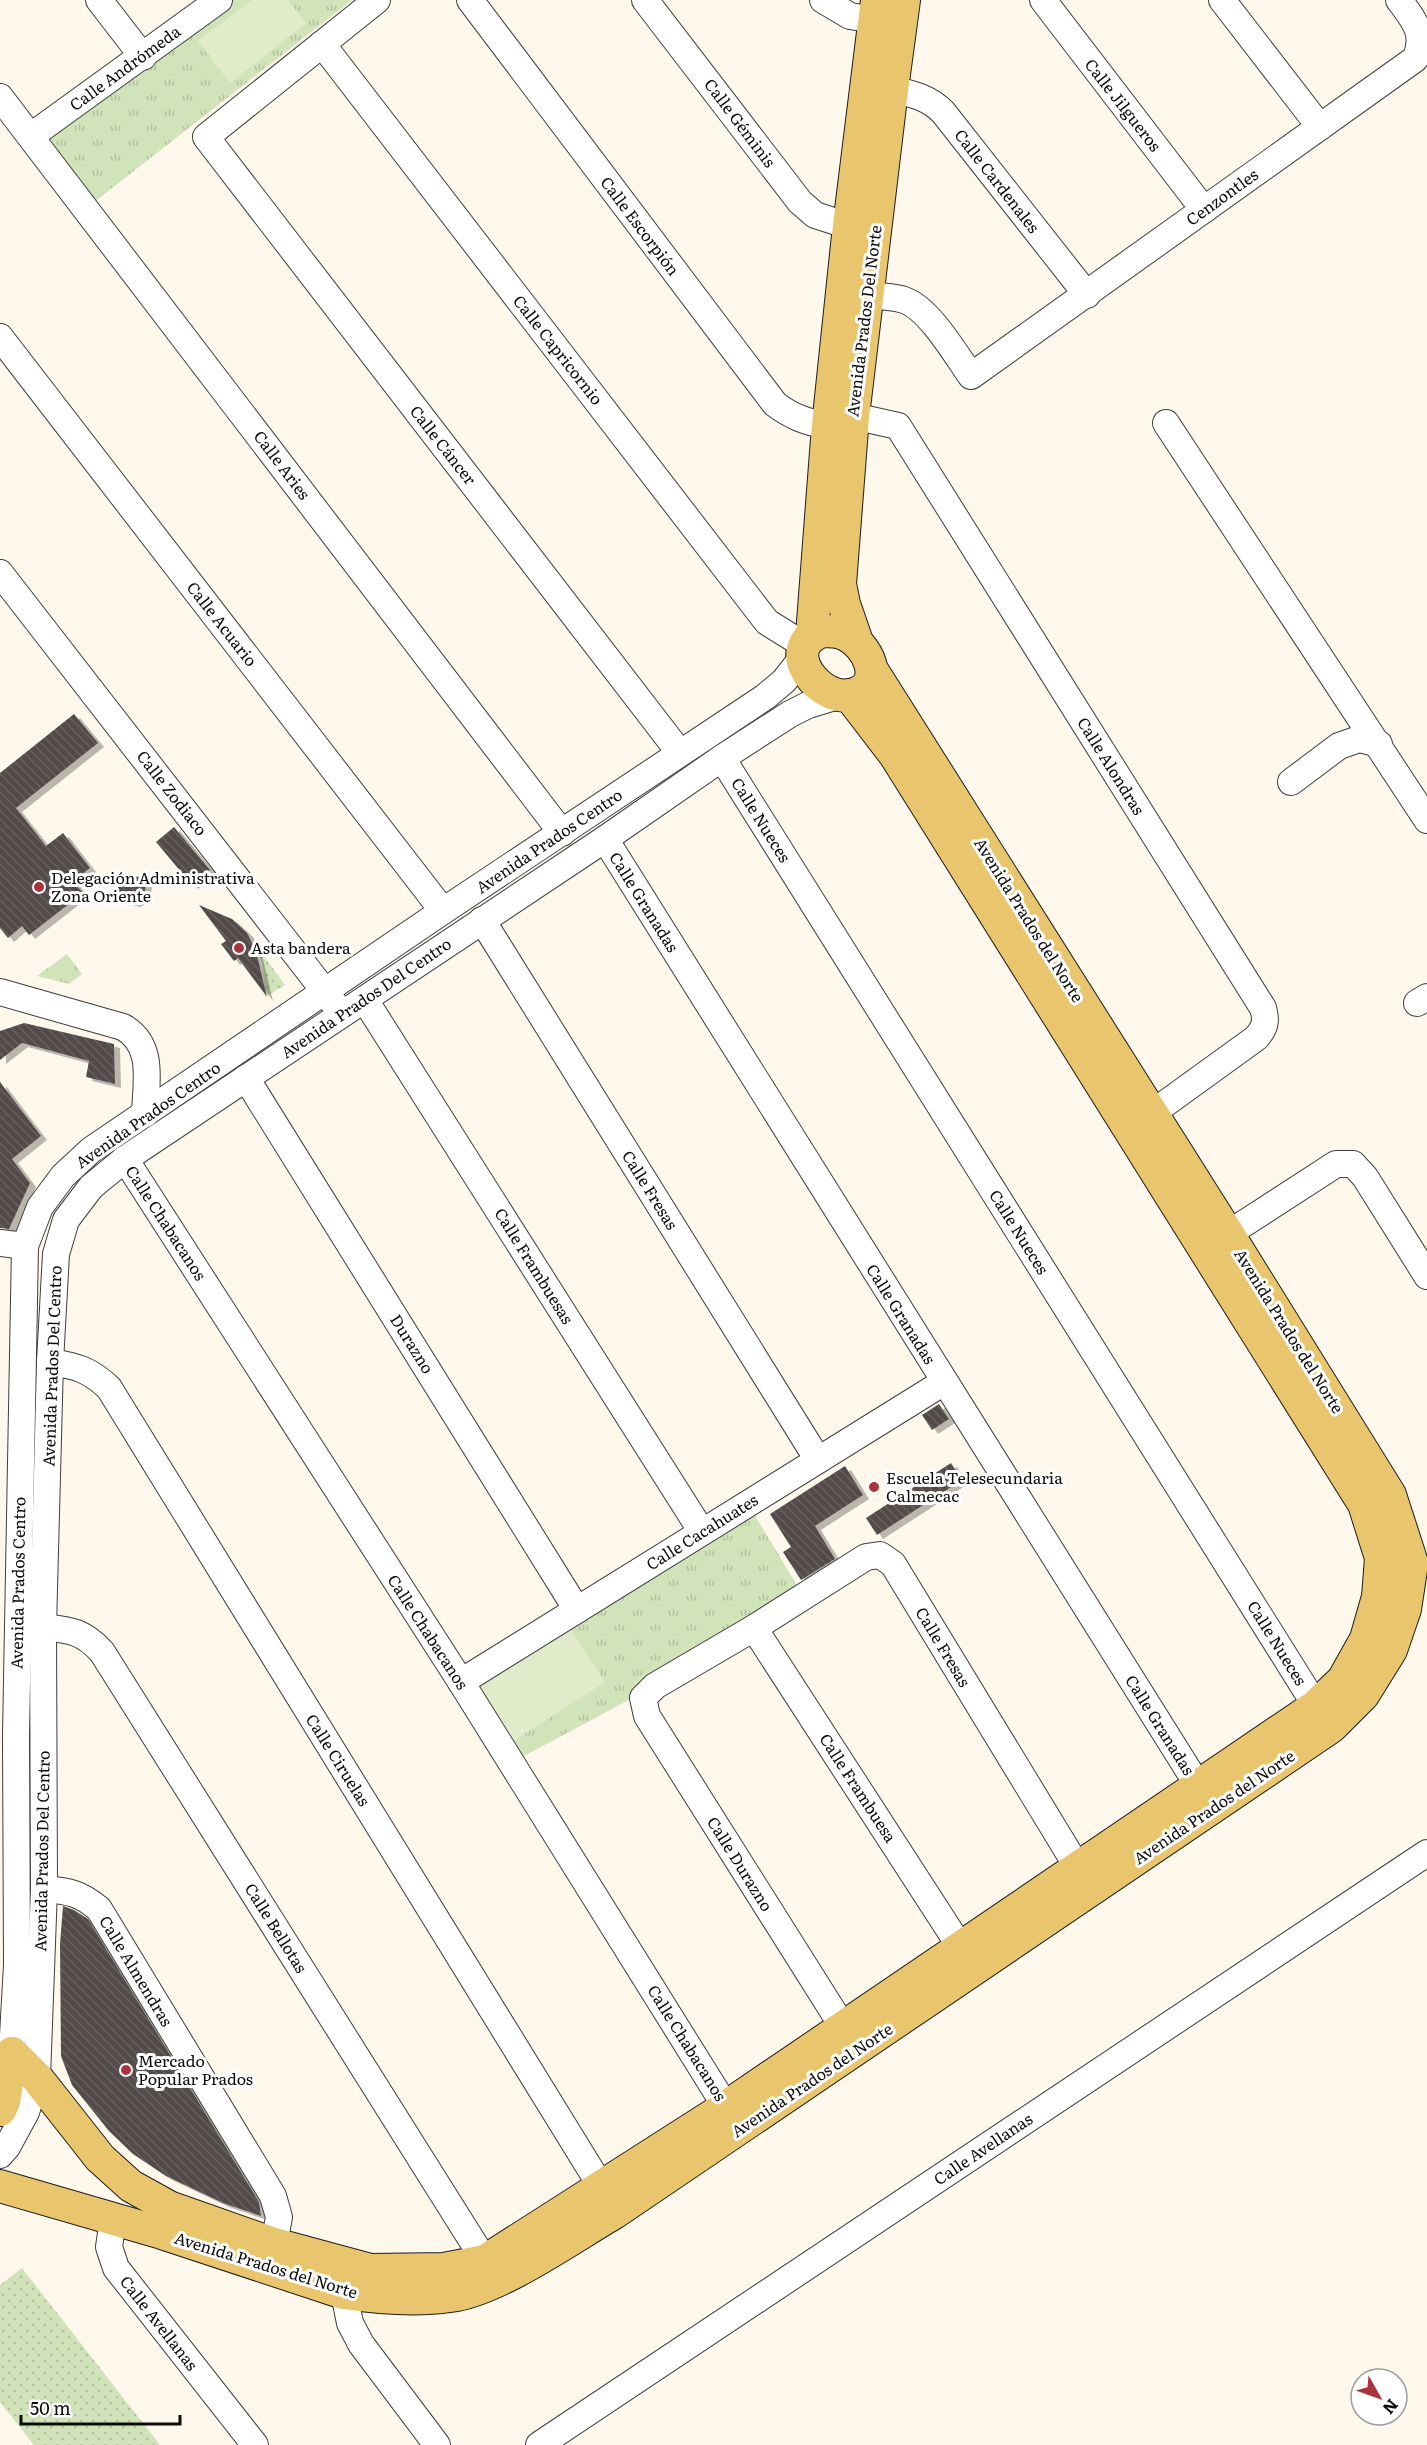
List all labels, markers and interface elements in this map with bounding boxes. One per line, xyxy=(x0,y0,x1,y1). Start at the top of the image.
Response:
street label: Calle Andrómeda xyxy=(64,18,185,116)
street label: Calle Jilgueros xyxy=(1080,53,1168,156)
street label: Calle Géminis xyxy=(699,73,782,172)
street label: Calle Cardenales xyxy=(950,123,1046,237)
street label: Cenzontles xyxy=(1180,162,1262,231)
street label: Calle Escorpión xyxy=(595,171,686,280)
street label: Avenida Prados Del Norte xyxy=(839,224,887,418)
street label: Calle Capricornio xyxy=(508,289,609,409)
street label: Calle Cáncer xyxy=(405,399,483,490)
street label: Calle Aries xyxy=(249,425,317,504)
street label: Calle Acuario xyxy=(182,576,264,671)
street label: Calle Alondras xyxy=(1072,712,1152,819)
street label: Calle Zodiaco xyxy=(132,745,214,840)
street label: Calle Nueces xyxy=(726,772,797,867)
street label: Avenida Prados Centro xyxy=(470,782,627,898)
street label: Avenida Prados del Norte xyxy=(969,832,1090,1007)
street label: Calle Granadas xyxy=(604,847,685,956)
place label: Delegación Administrativa Zona Oriente xyxy=(51,865,255,907)
marker: Delegación Administrativa Zona Oriente xyxy=(32,880,46,894)
street label: Avenida Prados Del Centro xyxy=(275,931,456,1063)
place label: Asta bandera xyxy=(251,935,351,959)
marker: Asta bandera xyxy=(232,941,246,955)
street label: Avenida Prados Centro xyxy=(70,1055,225,1173)
street label: Calle Fresas xyxy=(617,1145,685,1234)
street label: Calle Chabacanos xyxy=(121,1160,213,1285)
street label: Calle Nueces xyxy=(984,1184,1055,1279)
street label: Calle Frambuesas xyxy=(489,1203,580,1328)
street label: Avenida Prados del Norte xyxy=(1229,1243,1350,1418)
street label: Calle Granadas xyxy=(861,1259,942,1368)
street label: Avenida Prados Del Centro xyxy=(35,1265,67,1467)
street label: Durazno xyxy=(385,1309,441,1378)
place label: Escuela Telesecundaria Calmecac xyxy=(886,1465,1063,1507)
marker: Escuela Telesecundaria Calmecac xyxy=(867,1480,881,1494)
street label: Calle Cacahuates xyxy=(641,1487,762,1575)
street label: Avenida Prados Centro xyxy=(3,1497,31,1669)
street label: Calle Chabacanos xyxy=(383,1569,475,1694)
street label: Calle Nueces xyxy=(1242,1595,1313,1690)
street label: Calle Fresas xyxy=(910,1602,977,1691)
street label: Calle Granadas xyxy=(1120,1670,1201,1779)
street label: Calle Ciruelas xyxy=(301,1709,377,1810)
street label: Calle Frambuesa xyxy=(814,1728,903,1847)
street label: Avenida Prados del Norte xyxy=(1128,1743,1299,1869)
street label: Avenida Prados Del Centro xyxy=(27,1750,55,1952)
street label: Calle Durazno xyxy=(702,1811,780,1916)
street label: Calle Bellotas xyxy=(240,1878,314,1977)
street label: Calle Almendras xyxy=(94,1910,180,2031)
street label: Calle Chabacanos xyxy=(642,1980,733,2105)
street label: Avenida Prados del Norte xyxy=(726,2016,897,2142)
place label: Mercado Popular Prados xyxy=(138,2048,253,2090)
marker: Mercado Popular Prados xyxy=(119,2063,133,2077)
street label: Calle Avellanas xyxy=(928,2106,1037,2190)
street label: Avenida Prados del Norte xyxy=(172,2225,361,2303)
street label: Calle Avellanas xyxy=(115,2270,205,2375)
north arrow xyxy=(1349,2367,1409,2427)
scale bar xyxy=(21,2388,180,2426)
text: 50 m xyxy=(30,2394,71,2421)
text: N xyxy=(1378,2394,1405,2420)

